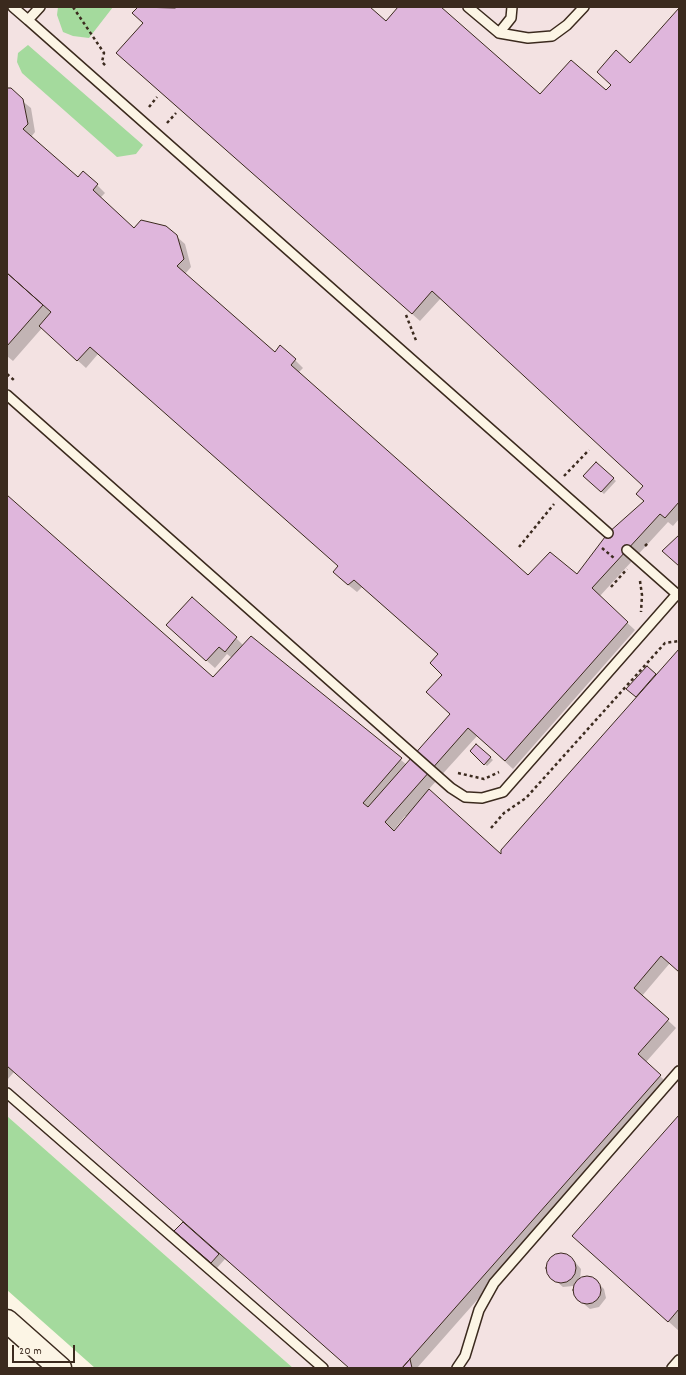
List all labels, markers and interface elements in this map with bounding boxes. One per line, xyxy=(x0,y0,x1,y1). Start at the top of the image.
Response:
scale bar xyxy=(14,1337,77,1363)
text: 20 m xyxy=(19,1343,42,1360)

